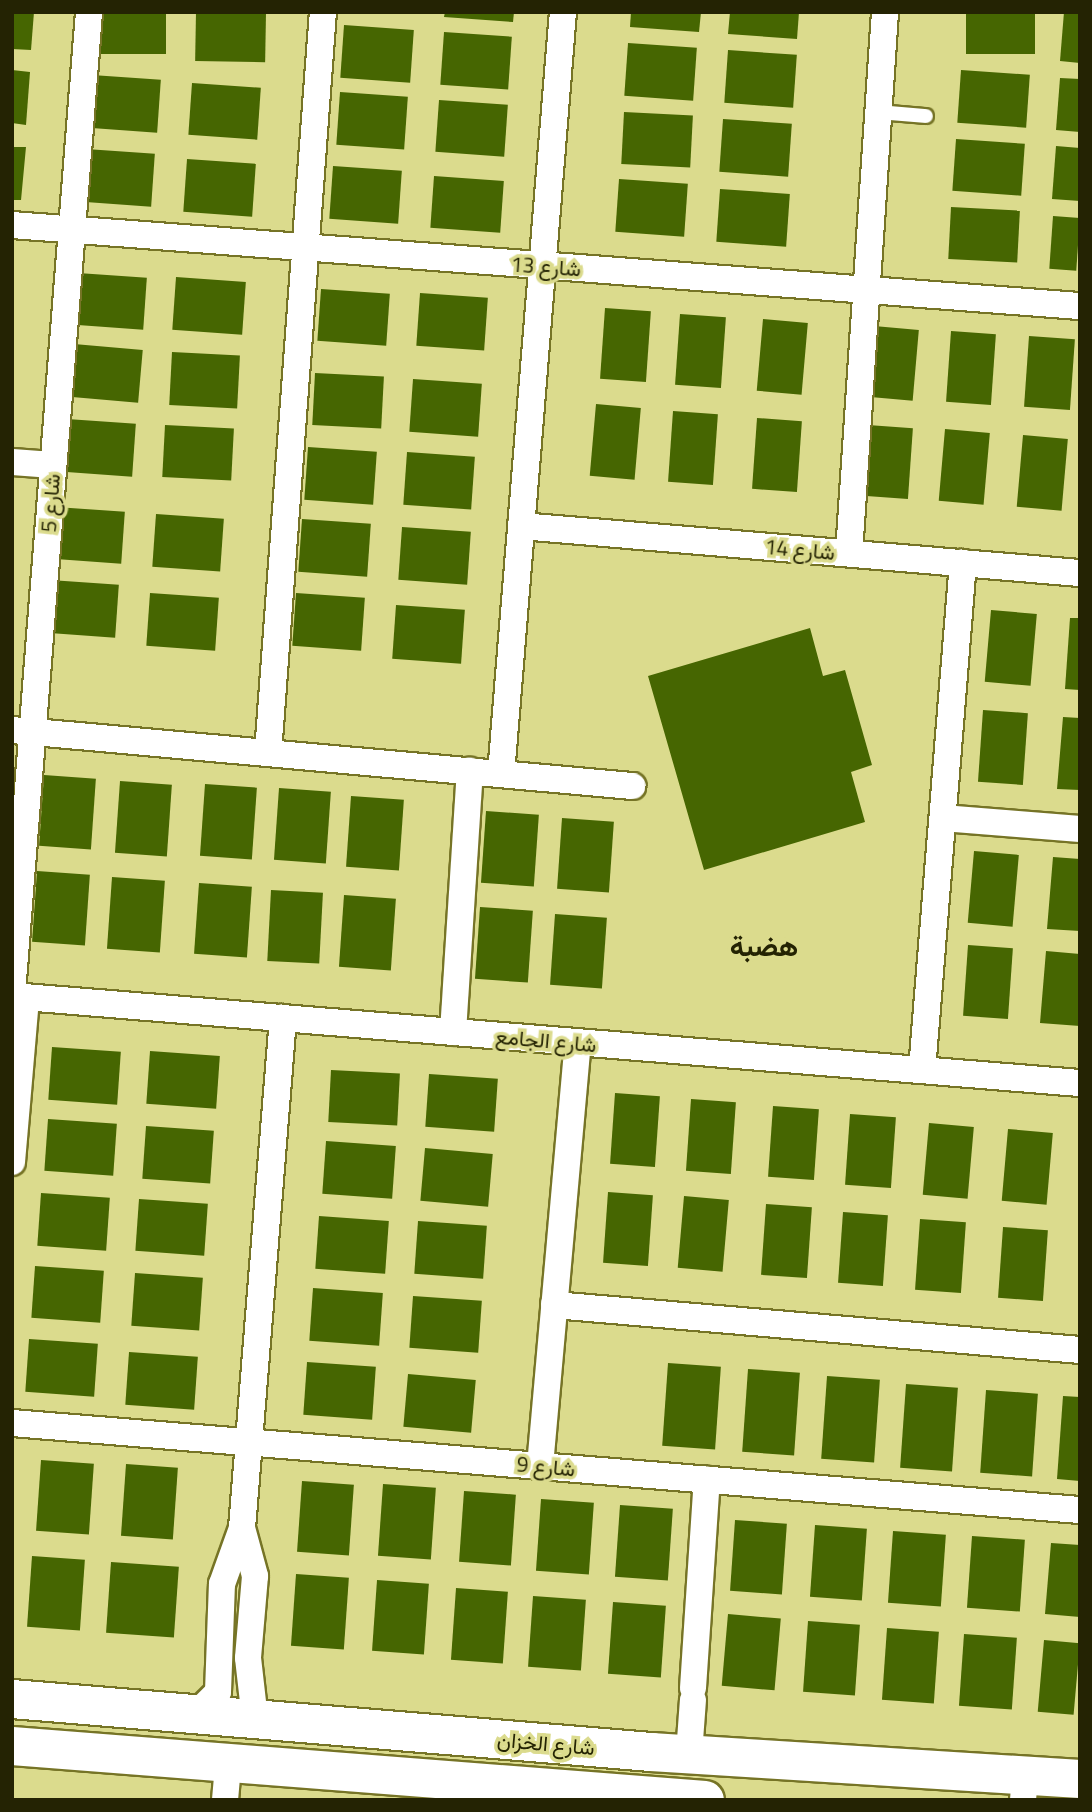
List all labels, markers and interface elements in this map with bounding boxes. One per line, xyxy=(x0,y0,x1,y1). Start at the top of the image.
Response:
street label: شارع 13 xyxy=(510,251,582,281)
street label: شارع 5 xyxy=(35,473,65,533)
street label: شارع 14 xyxy=(764,533,836,565)
district label: هضبة xyxy=(730,929,798,963)
street label: شارع الجامع xyxy=(494,1023,598,1057)
street label: شارع 9 xyxy=(516,1451,576,1481)
street label: شارع الخزان xyxy=(496,1726,596,1760)

